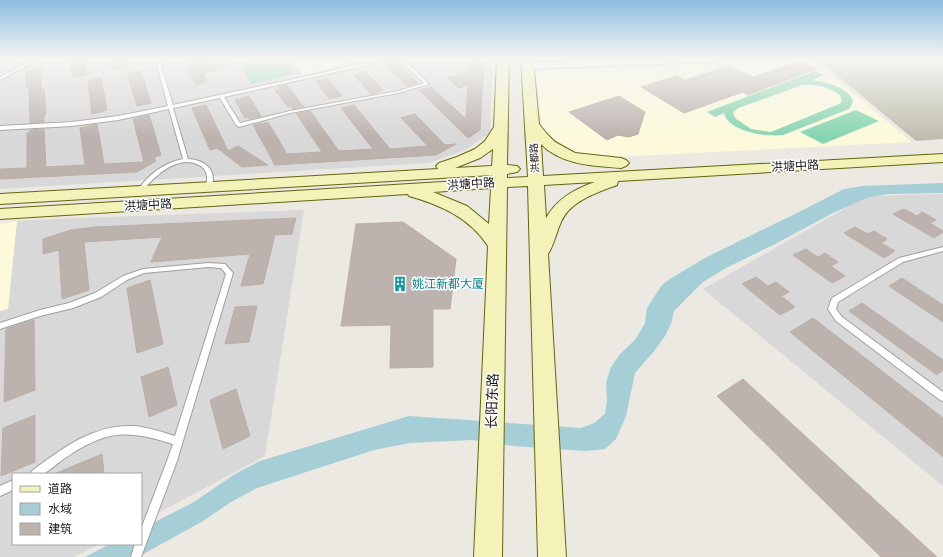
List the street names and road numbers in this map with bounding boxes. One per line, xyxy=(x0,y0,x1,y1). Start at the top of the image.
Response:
street label: 洪都路 xyxy=(528,143,541,173)
street label: 洪塘中路 xyxy=(771,158,819,174)
street label: 洪塘中路 xyxy=(447,175,495,193)
street label: 洪塘中路 xyxy=(124,197,172,213)
street label: 长阳东路 xyxy=(483,373,501,429)

